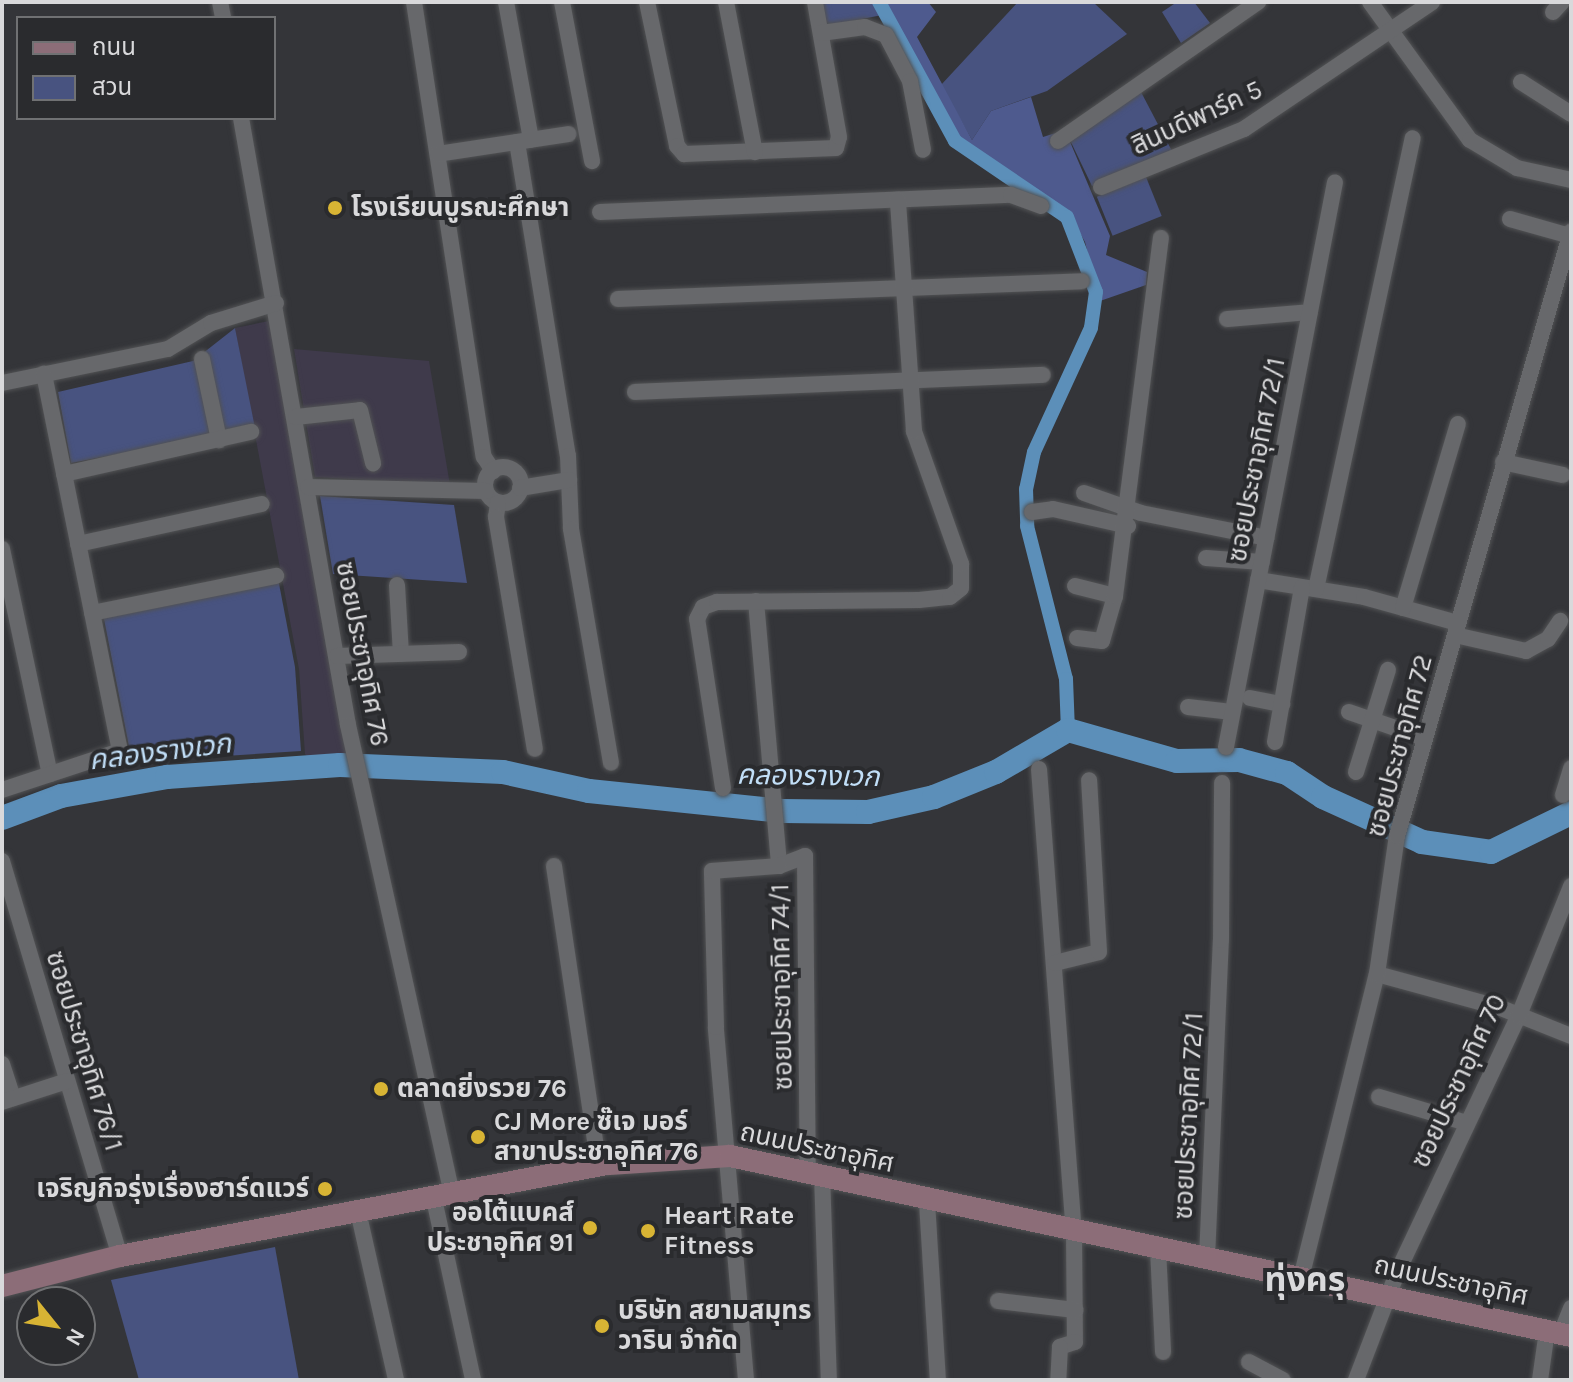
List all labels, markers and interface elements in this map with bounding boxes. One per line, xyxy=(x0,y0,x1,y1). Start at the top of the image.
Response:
legend xyxy=(16,16,276,120)
text: ถนน xyxy=(92,33,136,61)
text: สวน xyxy=(92,73,132,101)
street label: สินบดีพาร์ค 5 xyxy=(1127,74,1267,162)
place label: โรงเรียนบูรณะศึกษา xyxy=(351,192,569,224)
marker: โรงเรียนบูรณะศึกษา xyxy=(326,199,344,217)
street label: ซอยประชาอุทิศ 72/1 xyxy=(1222,355,1292,565)
street label: ซอยประชาอุทิศ 76 xyxy=(329,559,395,749)
street label: ซอยประชาอุทิศ 72 xyxy=(1361,651,1439,841)
water label: คลองรางเวก xyxy=(87,727,233,777)
water label: คลองรางเวก xyxy=(736,758,880,794)
street label: ซอยประชาอุทิศ 74/1 xyxy=(765,883,799,1091)
street label: ซอยประชาอุทิศ 76/1 xyxy=(39,947,129,1155)
street label: ซอยประชาอุทิศ 70 xyxy=(1405,989,1513,1173)
street label: ซอยประชาอุทิศ 72/1 xyxy=(1168,1012,1210,1220)
place label: ตลาดยิ่งรวย 76 xyxy=(397,1073,567,1105)
marker: ตลาดยิ่งรวย 76 xyxy=(372,1080,390,1098)
place label: CJ More ซ๊เจ มอร์ สาขาประชาอุทิศ 76 xyxy=(494,1106,698,1168)
street label: ถนนประชาอุทิศ xyxy=(737,1116,897,1180)
marker: CJ More ซ๊เจ มอร์ สาขาประชาอุทิศ 76 xyxy=(469,1128,487,1146)
place label: เจริญกิจรุ่งเรื่องฮาร์ดแวร์ xyxy=(36,1173,309,1205)
marker: เจริญกิจรุ่งเรื่องฮาร์ดแวร์ xyxy=(316,1180,334,1198)
place label: ออโต้แบคส์ ประชาอุทิศ 91 xyxy=(427,1197,574,1258)
place label: Heart Rate Fitness xyxy=(664,1200,794,1262)
marker: ออโต้แบคส์ ประชาอุทิศ 91 xyxy=(581,1219,599,1237)
marker: Heart Rate Fitness xyxy=(639,1222,657,1240)
street label: ถนนประชาอุทิศ xyxy=(1371,1249,1531,1313)
district label: ทุ่งครุ xyxy=(1265,1261,1345,1301)
north arrow xyxy=(16,1286,96,1366)
place label: บริษัท สยามสมุทร วาริน จำกัด xyxy=(618,1295,811,1356)
marker: บริษัท สยามสมุทร วาริน จำกัด xyxy=(593,1317,611,1335)
text: N xyxy=(60,1324,90,1350)

